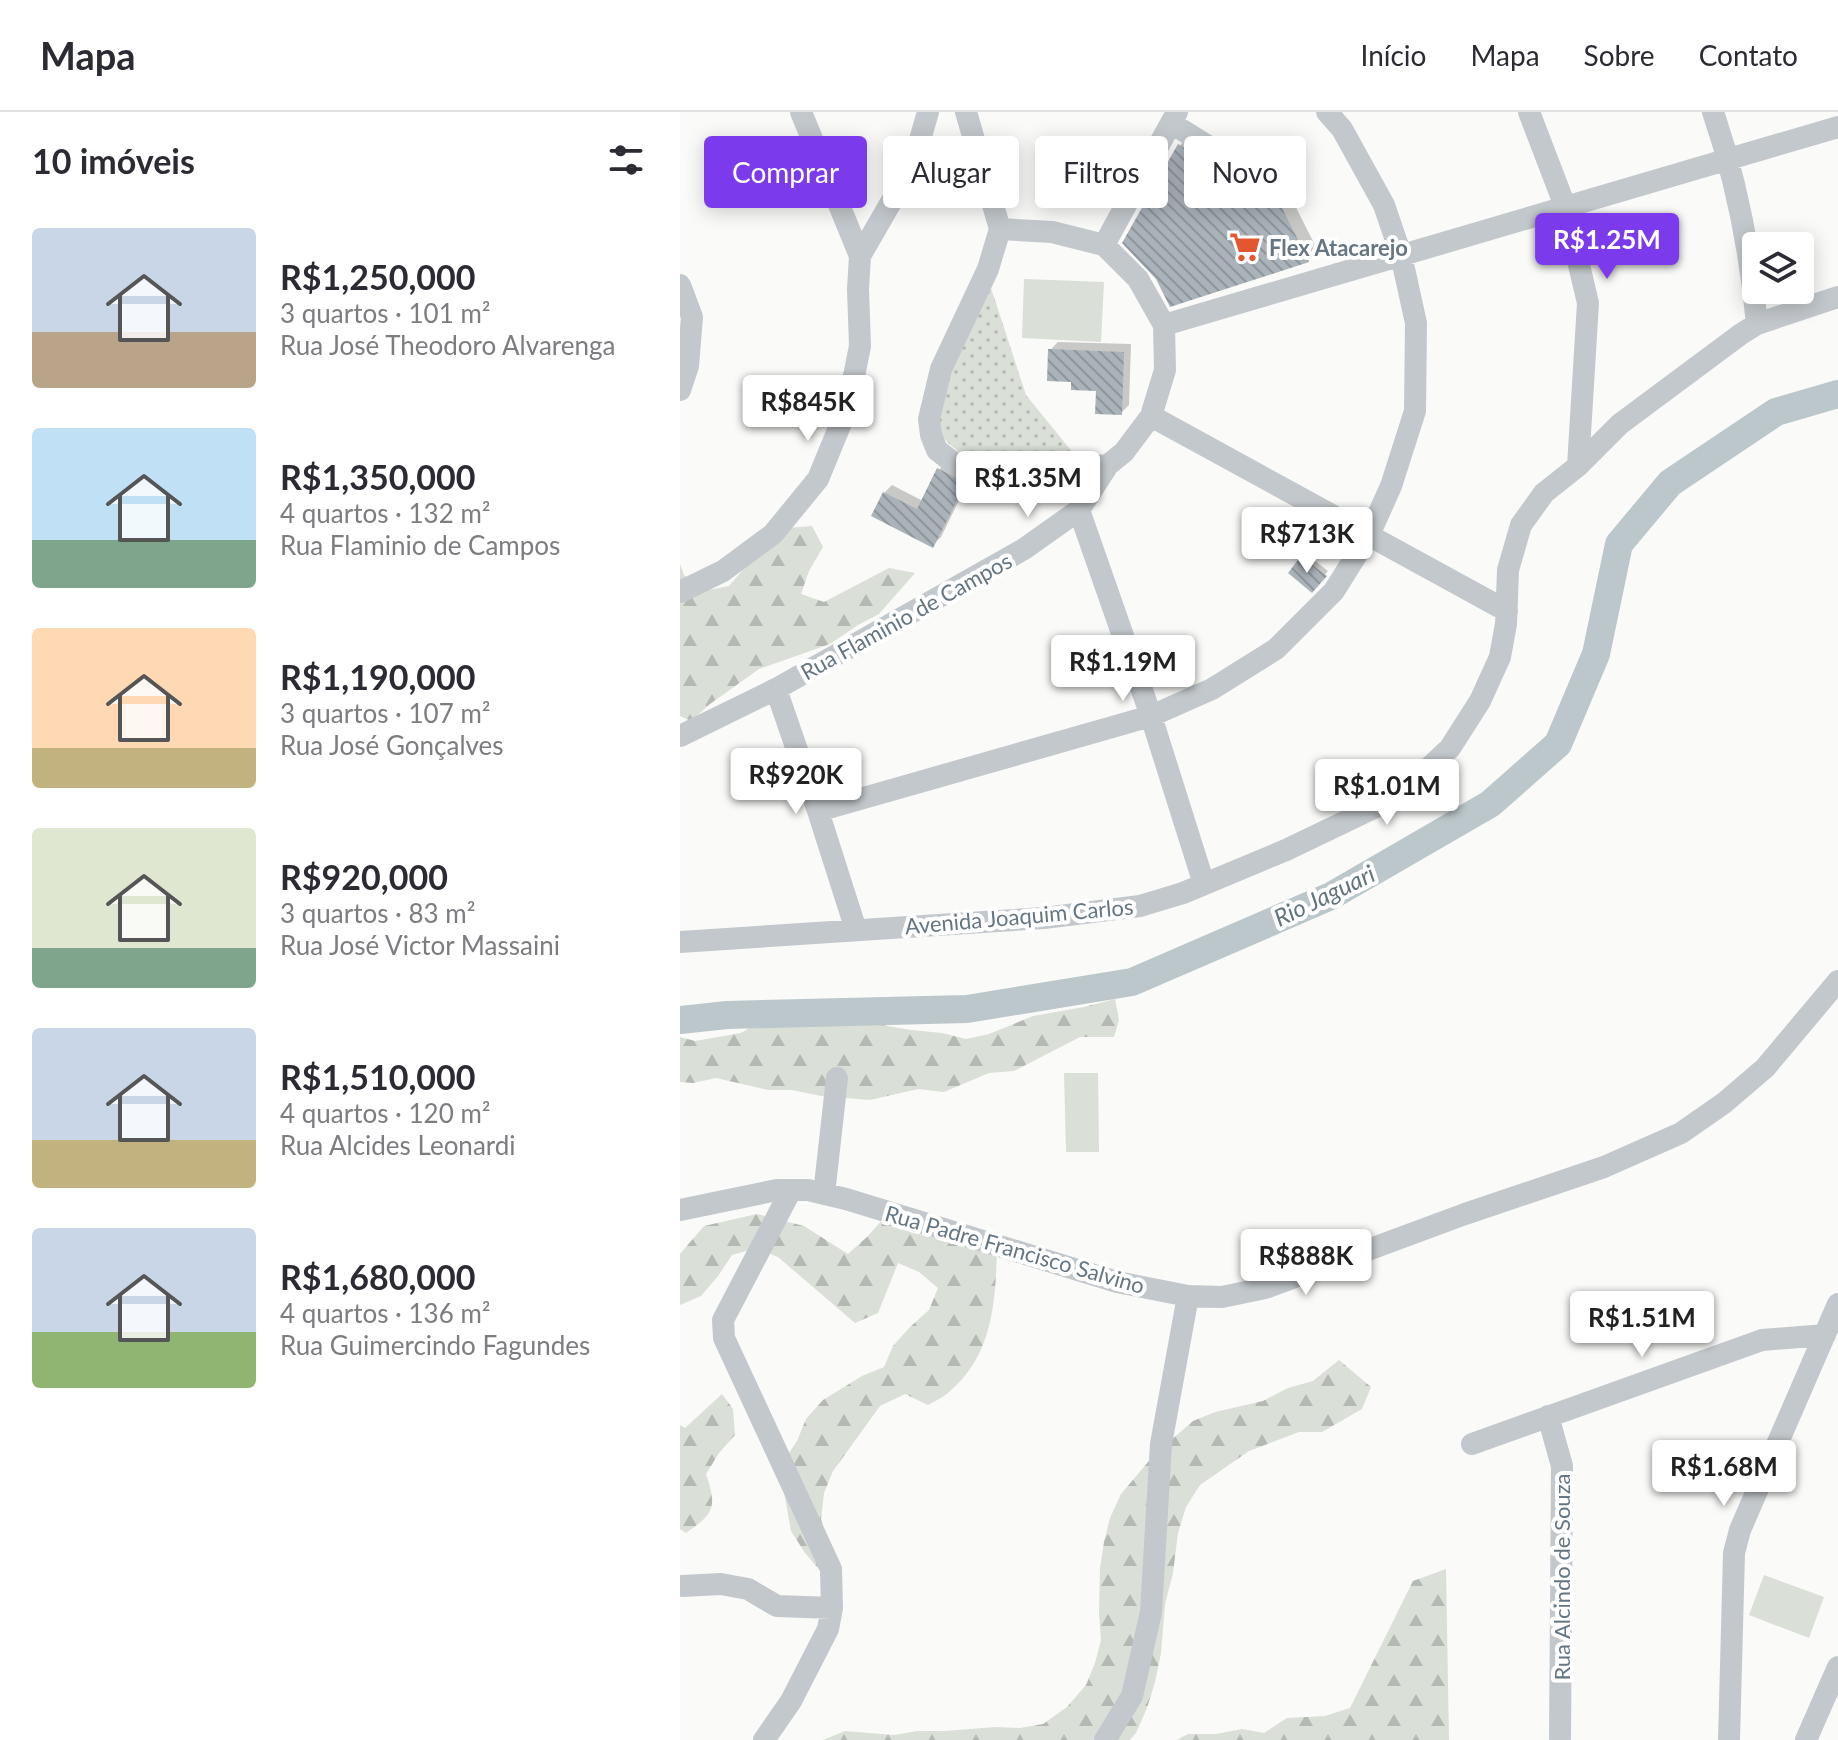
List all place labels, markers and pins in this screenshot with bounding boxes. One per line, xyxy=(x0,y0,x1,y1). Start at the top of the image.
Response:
pin: R$1.25M xyxy=(1533,213,1681,281)
supermarket icon: Flex Atacarejo xyxy=(1228,230,1262,264)
place label: Flex Atacarejo xyxy=(1269,234,1408,261)
pin: R$845K xyxy=(743,375,873,443)
pin: R$1.35M xyxy=(954,451,1102,519)
pin: R$713K xyxy=(1242,507,1372,575)
pin: R$1.19M xyxy=(1049,635,1197,703)
pin: R$920K xyxy=(731,748,861,816)
pin: R$1.01M xyxy=(1313,759,1461,827)
pin: R$888K xyxy=(1241,1229,1371,1297)
pin: R$1.51M xyxy=(1568,1291,1716,1359)
pin: R$1.68M xyxy=(1650,1440,1798,1508)

